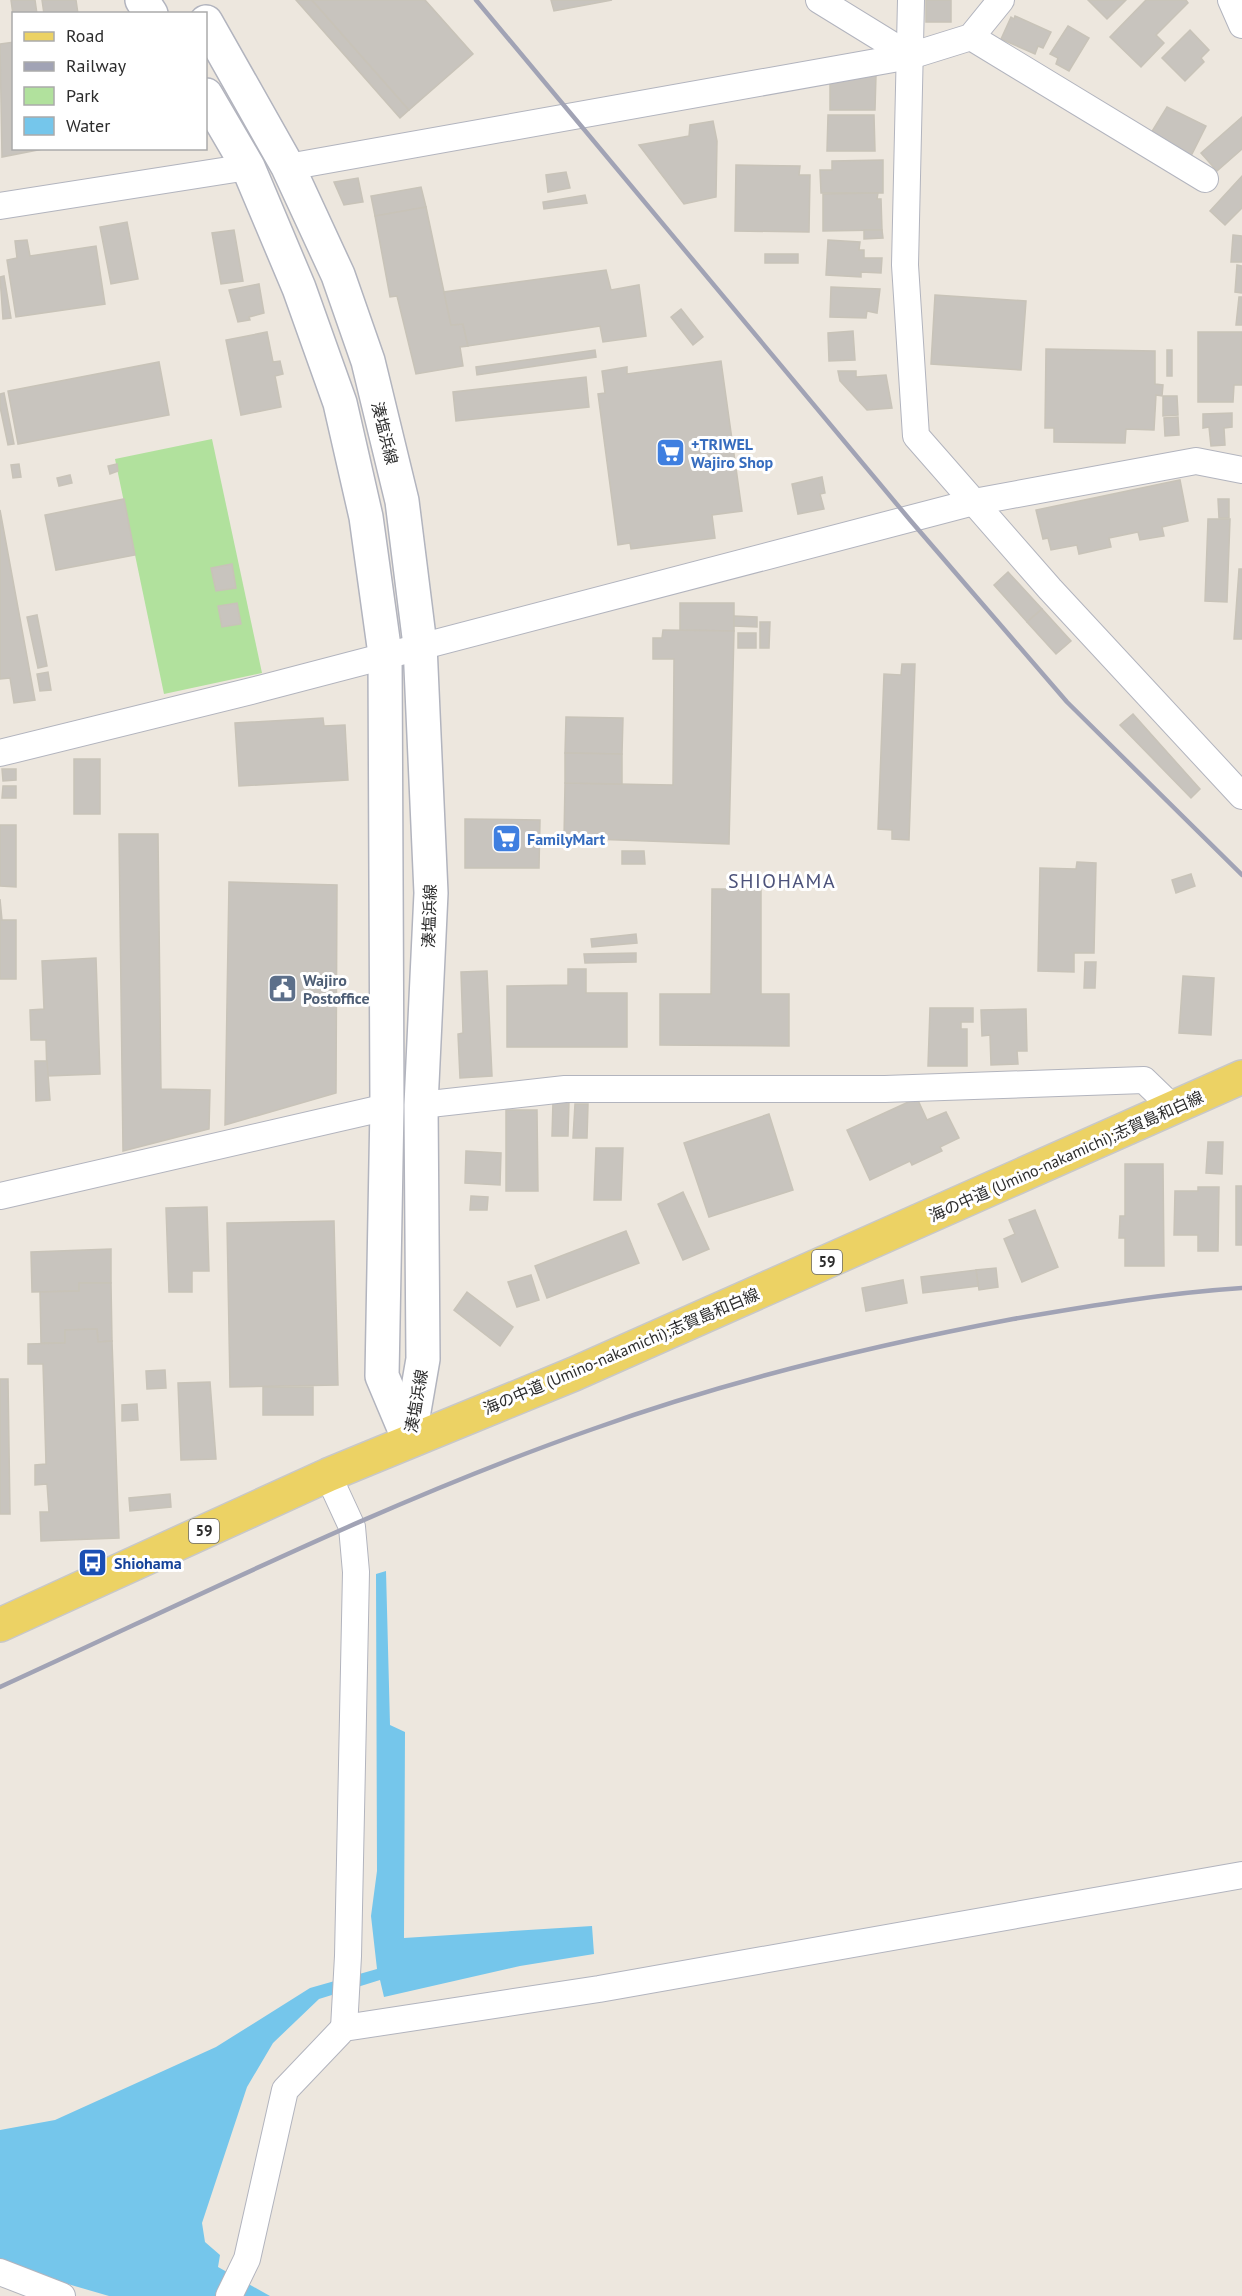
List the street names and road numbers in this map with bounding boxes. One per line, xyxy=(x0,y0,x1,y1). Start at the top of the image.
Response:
street label: 湊塩浜線 xyxy=(368,400,402,466)
street label: 湊塩浜線 xyxy=(418,884,440,948)
street label: 海の中道 (Umino-nakamichi);志賀島和白線 xyxy=(926,1086,1206,1226)
road number: 59 xyxy=(812,1250,842,1274)
street label: 海の中道 (Umino-nakamichi);志賀島和白線 xyxy=(480,1284,762,1418)
street label: 湊塩浜線 xyxy=(401,1368,431,1434)
road number: 59 xyxy=(189,1519,219,1543)

